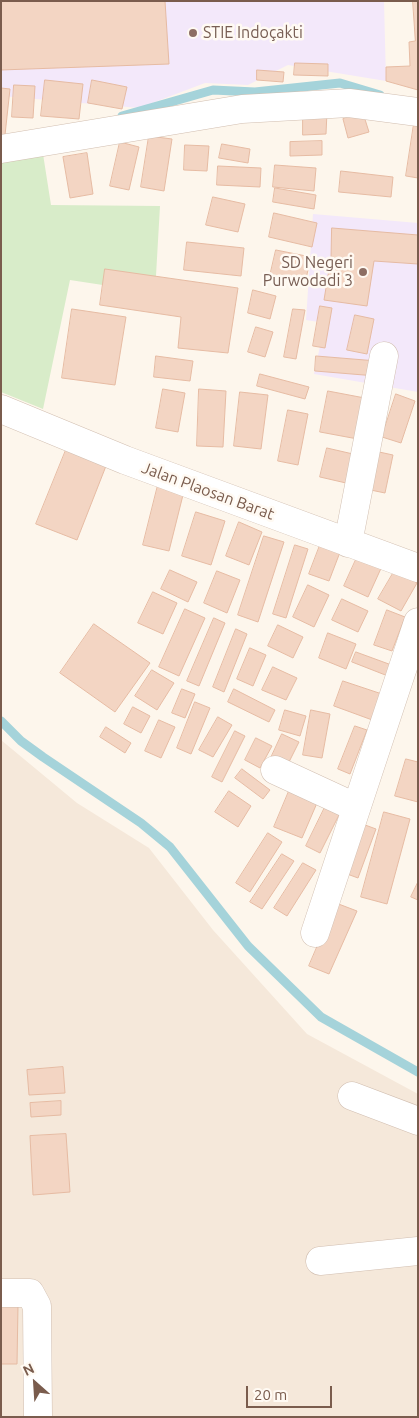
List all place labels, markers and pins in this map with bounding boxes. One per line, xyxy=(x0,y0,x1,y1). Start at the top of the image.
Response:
place label: STIE Indoçakti xyxy=(203,23,303,43)
marker: STIE Indoçakti xyxy=(187,27,199,39)
place label: SD Negeri Purwodadi 3 xyxy=(263,253,353,291)
marker: SD Negeri Purwodadi 3 xyxy=(357,266,369,278)

